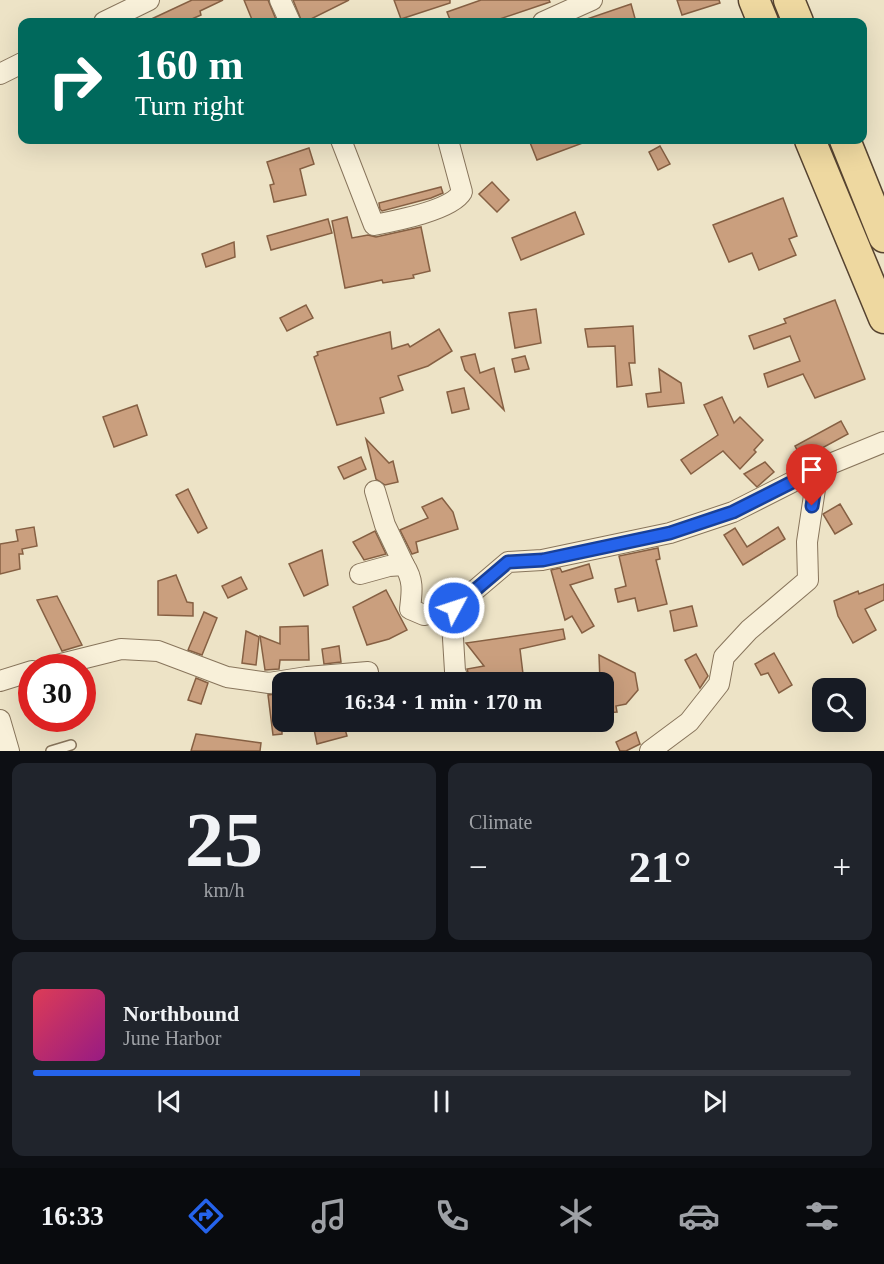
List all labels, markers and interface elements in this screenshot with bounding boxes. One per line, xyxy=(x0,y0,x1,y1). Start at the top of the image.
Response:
icon: right xyxy=(36,42,114,120)
text: 160 m xyxy=(135,42,244,88)
text: Turn right xyxy=(135,91,244,121)
pin xyxy=(786,444,837,506)
icon: arrive xyxy=(795,453,828,486)
position arrow xyxy=(422,576,486,640)
speed limit sign: 30 xyxy=(18,654,96,732)
map controls xyxy=(812,678,866,732)
button: search xyxy=(812,678,866,732)
text: 16:34 · 1 min · 170 m xyxy=(344,689,542,714)
text: 25 xyxy=(185,796,263,883)
text: Climate xyxy=(469,811,532,833)
text: 21° xyxy=(629,842,692,892)
text: − xyxy=(469,849,488,885)
text: + xyxy=(832,849,851,885)
text: km/h xyxy=(203,879,245,901)
text: Northbound xyxy=(123,1001,239,1026)
text: June Harbor xyxy=(123,1027,221,1049)
icon: previous xyxy=(153,1085,186,1118)
icon: pause xyxy=(425,1085,458,1118)
icon: next xyxy=(698,1085,731,1118)
icon: directions xyxy=(185,1195,227,1237)
icon: music xyxy=(308,1195,350,1237)
icon: phone xyxy=(431,1195,473,1237)
icon: climate xyxy=(555,1195,597,1237)
icon: car xyxy=(678,1195,720,1237)
icon: filters xyxy=(801,1195,843,1237)
text: 16:33 xyxy=(41,1201,104,1231)

